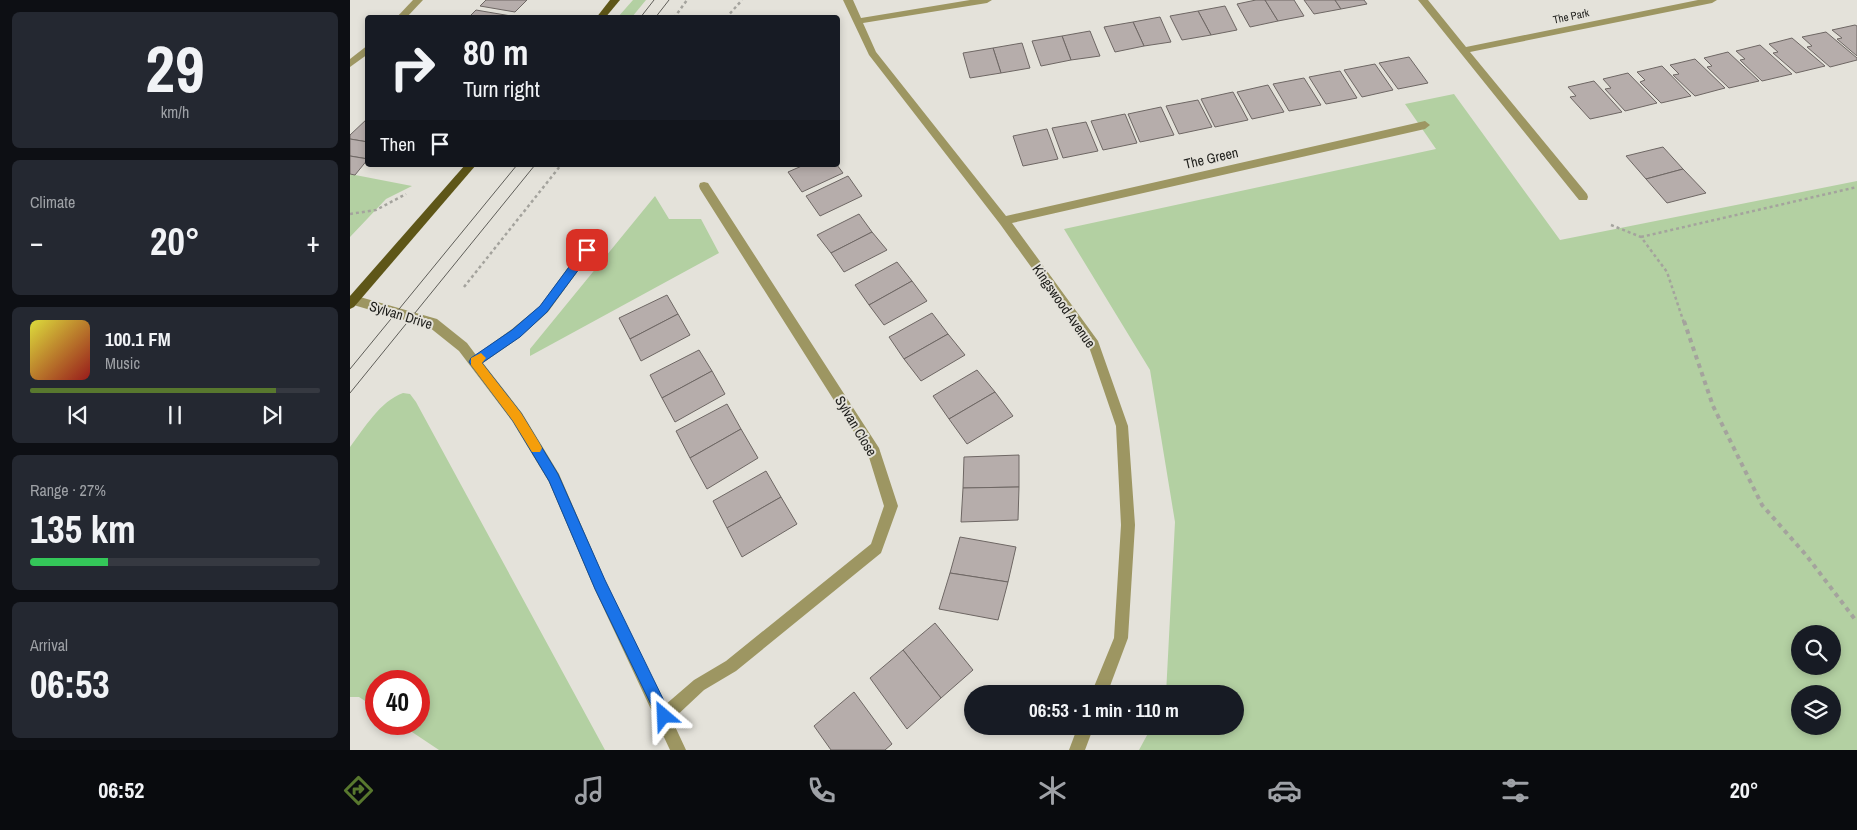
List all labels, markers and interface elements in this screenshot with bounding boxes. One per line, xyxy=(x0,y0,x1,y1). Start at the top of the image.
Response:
street label: The Park xyxy=(1552,5,1591,27)
text: 29 xyxy=(145,25,205,112)
text: 80 m xyxy=(463,29,528,76)
icon: right xyxy=(380,35,445,100)
text: Turn right xyxy=(463,74,540,104)
text: km/h xyxy=(161,101,189,123)
icon: arrive xyxy=(426,130,454,158)
text: Then xyxy=(380,131,416,157)
street label: The Green xyxy=(1182,143,1240,173)
text: Climate xyxy=(30,191,75,213)
text: 20° xyxy=(150,216,200,267)
text: − xyxy=(30,223,43,261)
text: + xyxy=(307,223,320,261)
pin xyxy=(566,229,608,271)
icon: arrive xyxy=(573,236,601,264)
street label: Kingswood Avenue xyxy=(1028,261,1100,351)
street label: Sylvan Drive xyxy=(367,297,435,333)
text: 100.1 FM xyxy=(105,326,171,352)
text: Music xyxy=(105,352,140,374)
street label: Sylvan Close xyxy=(831,393,881,459)
icon: previous xyxy=(64,401,92,429)
icon: pause xyxy=(161,401,189,429)
icon: next xyxy=(258,401,286,429)
text: Range · 27% xyxy=(30,479,106,501)
text: 135 km xyxy=(30,504,136,555)
map controls xyxy=(1791,625,1841,735)
button: search xyxy=(1791,625,1841,675)
text: Arrival xyxy=(30,634,68,656)
text: 06:53 xyxy=(30,659,110,710)
speed limit sign: 40 xyxy=(365,670,430,735)
button: layers xyxy=(1791,685,1841,735)
position arrow xyxy=(637,689,689,741)
text: 06:53 · 1 min · 110 m xyxy=(1029,697,1179,723)
icon: directions xyxy=(341,773,376,808)
icon: music xyxy=(572,773,607,808)
icon: phone xyxy=(804,773,839,808)
icon: climate xyxy=(1035,773,1070,808)
icon: car xyxy=(1267,773,1302,808)
icon: filters xyxy=(1498,773,1533,808)
text: 06:52 xyxy=(98,775,144,805)
text: 20° xyxy=(1730,775,1759,805)

